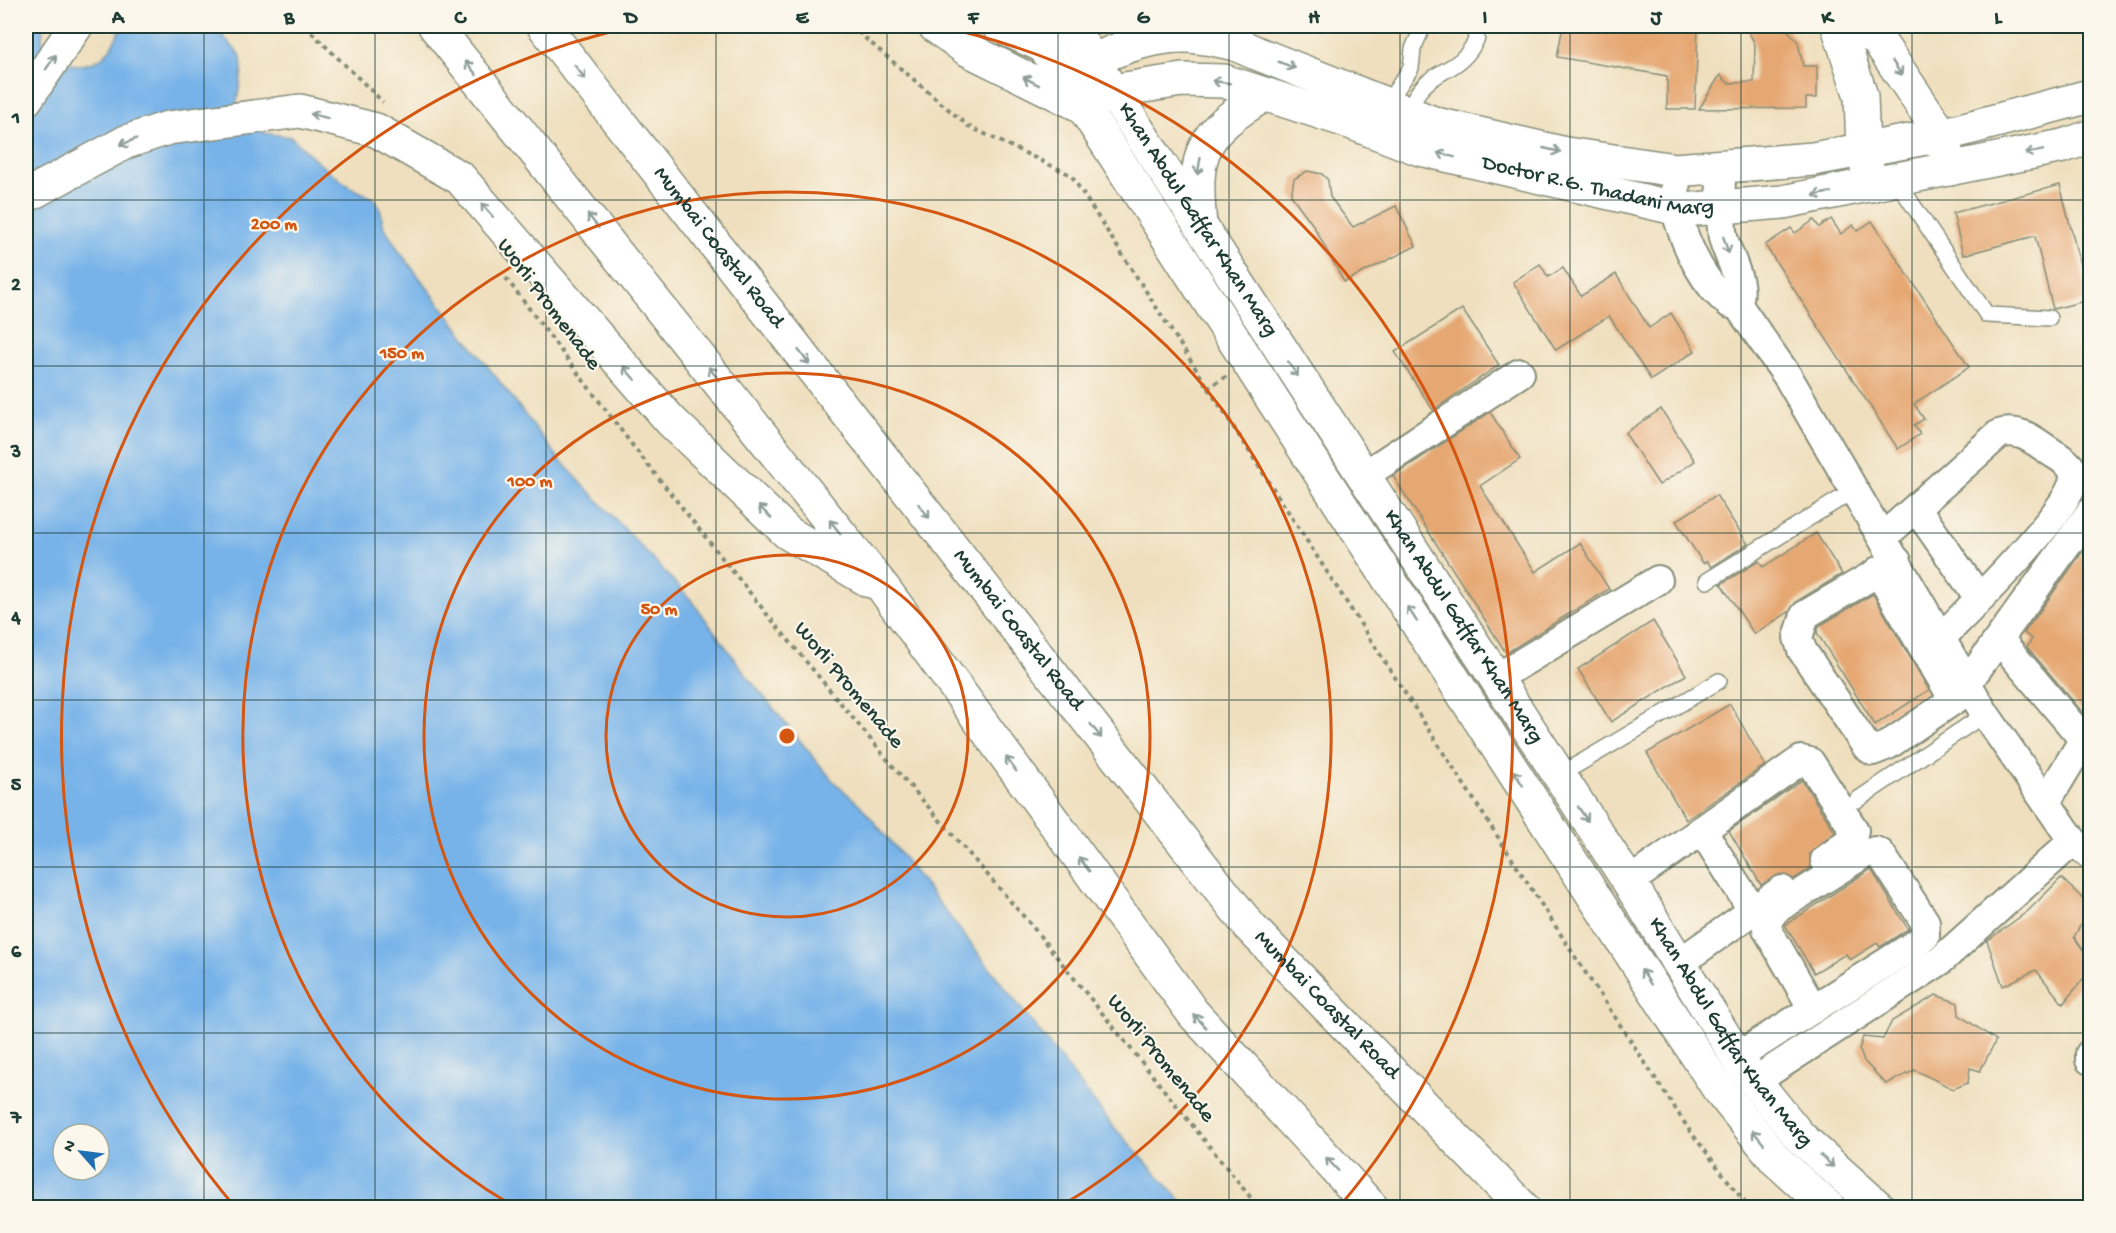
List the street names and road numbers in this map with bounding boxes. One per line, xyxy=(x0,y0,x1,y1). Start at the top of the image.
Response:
street label: Khan Abdul Gaffar Khan Marg xyxy=(1111,98,1283,342)
street label: Doctor R.G. Thadani Marg xyxy=(1477,150,1715,223)
street label: Mumbai Coastal Road xyxy=(647,162,791,336)
street label: Worli Promenade xyxy=(490,234,606,376)
street label: Khan Abdul Gaffar Khan Marg xyxy=(1377,505,1548,749)
street label: Mumbai Coastal Road xyxy=(946,545,1090,718)
street label: Worli Promenade xyxy=(787,617,909,755)
street label: Khan Abdul Gaffar Khan Marg xyxy=(1641,913,1817,1154)
street label: Mumbai Coastal Road xyxy=(1248,925,1406,1087)
street label: Worli Promenade xyxy=(1100,989,1220,1129)

